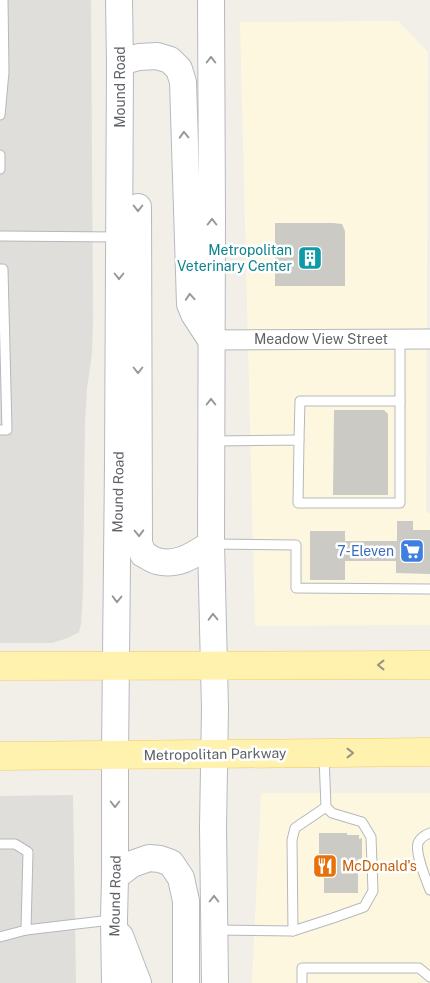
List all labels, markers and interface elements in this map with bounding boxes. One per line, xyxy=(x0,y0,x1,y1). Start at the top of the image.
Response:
street label: Mound Road xyxy=(112,46,128,128)
one-way arrow xyxy=(206,55,216,63)
one-way arrow xyxy=(179,130,190,138)
one-way arrow xyxy=(133,204,143,212)
one-way arrow xyxy=(207,218,217,226)
place label: Metropolitan Veterinary Center xyxy=(177,242,292,274)
building icon: Metropolitan Veterinary Center xyxy=(297,245,323,271)
one-way arrow xyxy=(114,272,124,280)
one-way arrow xyxy=(185,293,196,301)
street label: Meadow View Street xyxy=(254,331,388,347)
one-way arrow xyxy=(133,367,143,375)
one-way arrow xyxy=(206,398,216,406)
street label: Mound Road xyxy=(109,451,127,533)
one-way arrow xyxy=(133,529,144,537)
supermarket icon: 7-Eleven xyxy=(399,538,425,564)
place label: 7-Eleven xyxy=(337,543,394,559)
one-way arrow xyxy=(112,595,122,603)
one-way arrow xyxy=(208,613,218,620)
one-way arrow xyxy=(377,660,385,670)
street label: Metropolitan Parkway xyxy=(143,745,287,763)
one-way arrow xyxy=(347,748,355,758)
one-way arrow xyxy=(110,800,120,808)
restaurant icon: McDonald's xyxy=(312,853,338,879)
street label: Mound Road xyxy=(106,855,124,937)
place label: McDonald's xyxy=(342,858,417,874)
one-way arrow xyxy=(209,895,219,903)

